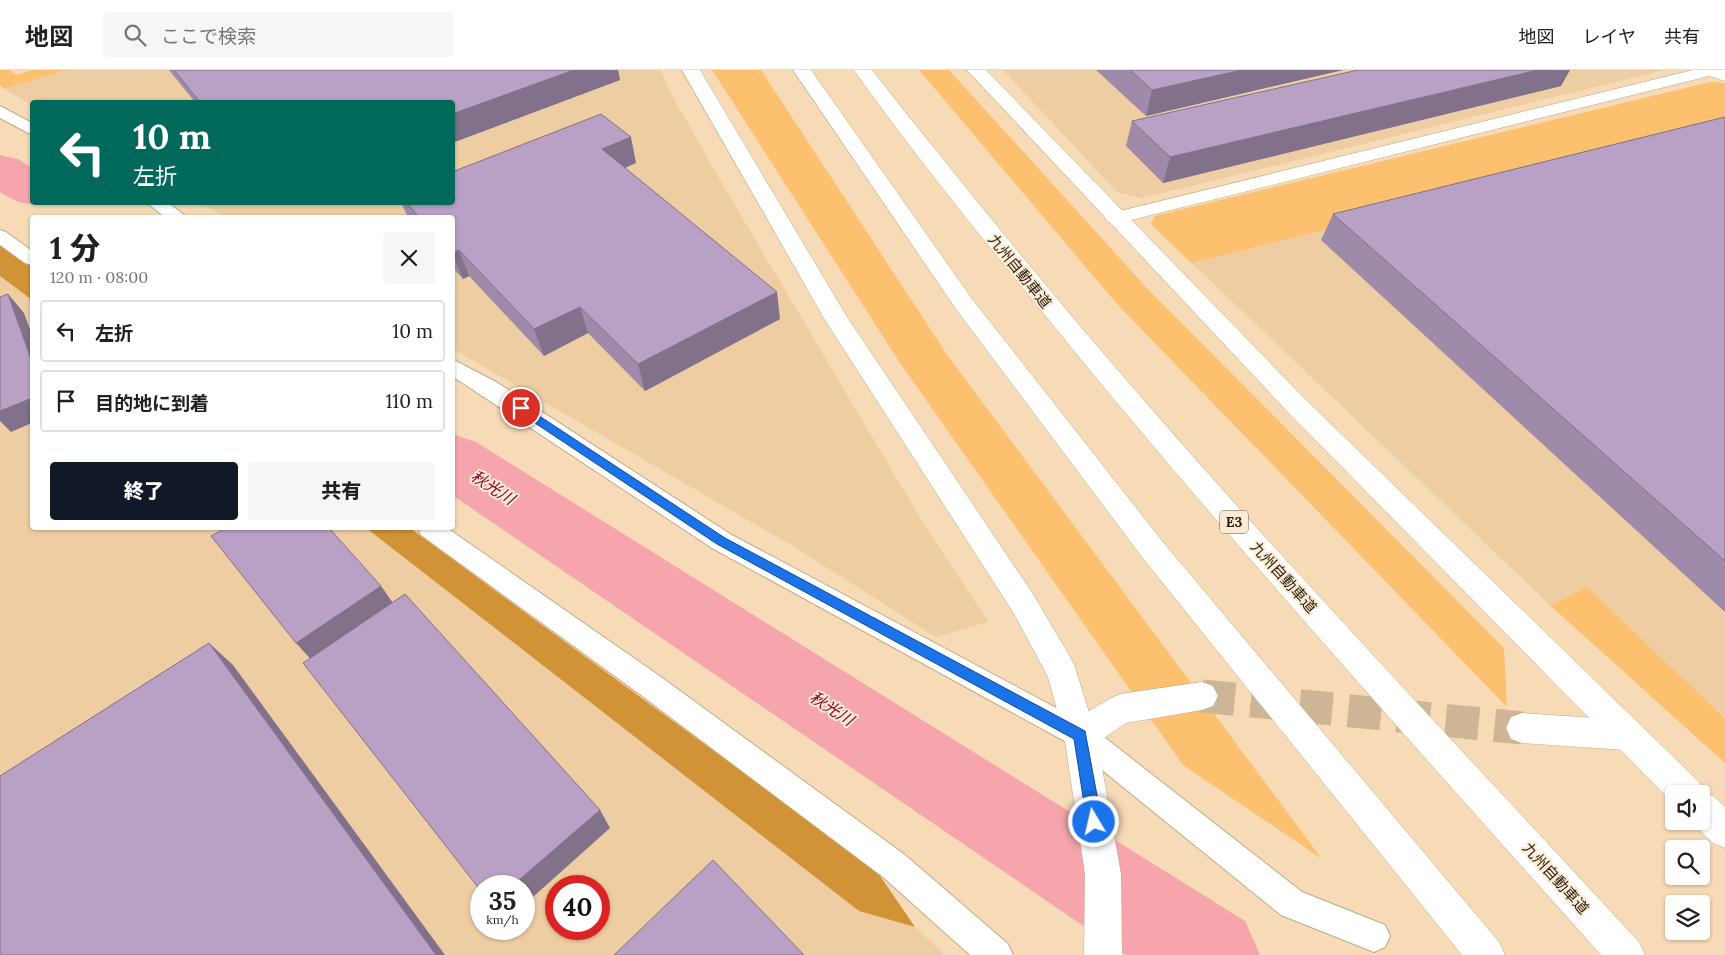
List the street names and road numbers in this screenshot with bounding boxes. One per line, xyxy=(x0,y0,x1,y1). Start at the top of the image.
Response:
street label: 九州自動車道 xyxy=(984,230,1056,312)
road number: E3 xyxy=(1220,511,1248,534)
street label: 九州自動車道 xyxy=(1247,537,1321,617)
street label: 九州自動車道 xyxy=(1519,838,1593,918)

